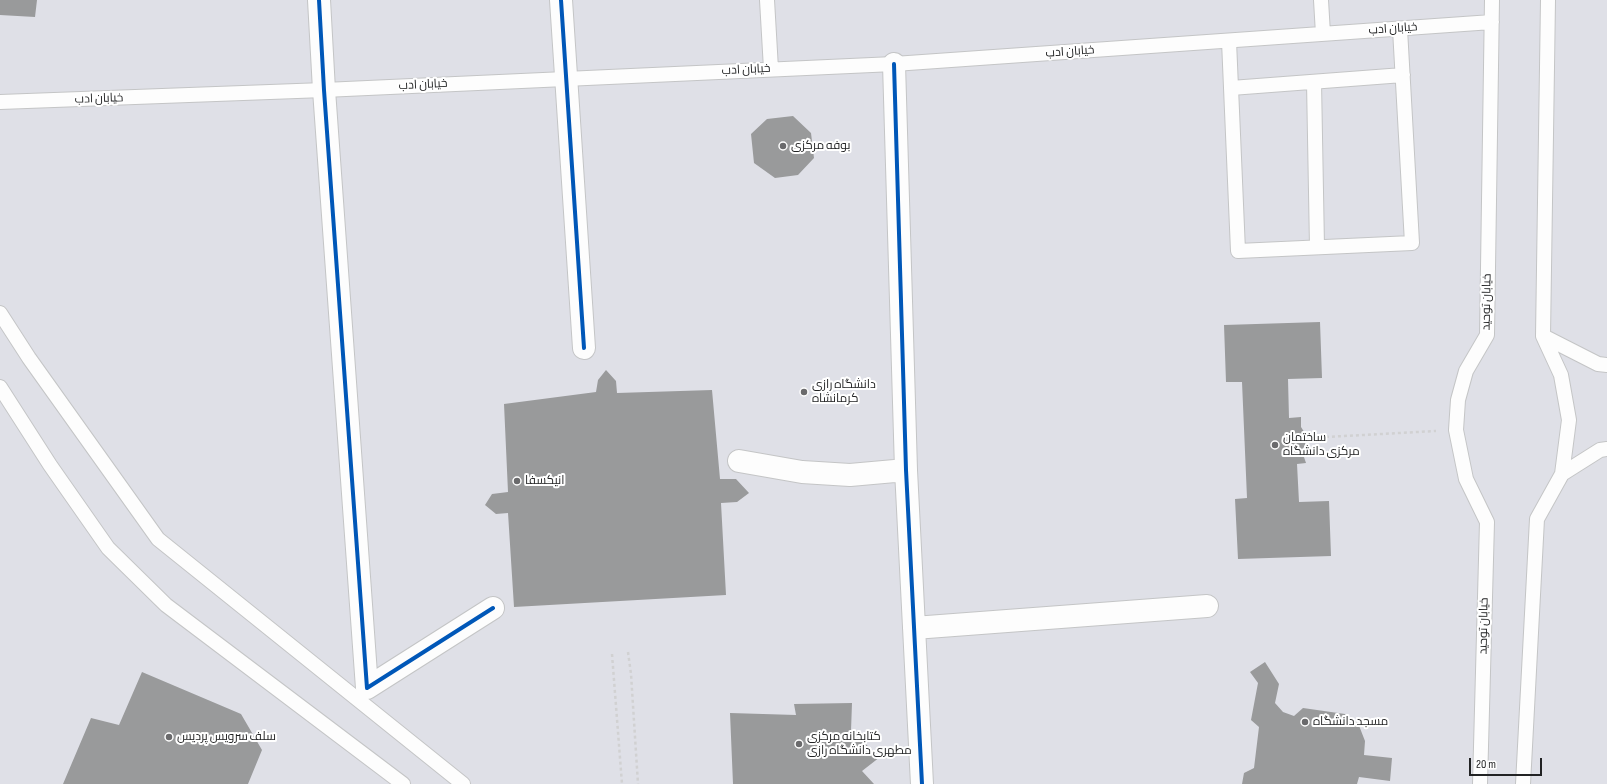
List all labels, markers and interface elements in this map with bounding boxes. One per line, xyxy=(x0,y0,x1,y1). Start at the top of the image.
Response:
street label: خیابان ادب xyxy=(1368,20,1418,38)
street label: خیابان ادب xyxy=(1045,43,1095,61)
street label: خیابان ادب xyxy=(721,62,771,78)
street label: خیابان ادب xyxy=(398,77,448,93)
street label: خیابان ادب xyxy=(74,91,124,107)
place label: بوفه مرکزی xyxy=(791,139,850,153)
marker: بوفه مرکزی xyxy=(778,141,788,151)
street label: خیابان توحید xyxy=(1479,273,1495,331)
place label: دانشگاه رازی کرمانشاه xyxy=(812,378,876,406)
marker: دانشگاه رازی کرمانشاه xyxy=(799,387,809,397)
place label: ساختمان مرکزی دانشگاه xyxy=(1283,431,1360,459)
marker: ساختمان مرکزی دانشگاه xyxy=(1270,440,1280,450)
place label: انیکسفا xyxy=(525,474,564,488)
marker: انیکسفا xyxy=(512,476,522,486)
street label: خیابان توحید xyxy=(1476,597,1492,655)
place label: مسجد دانشگاه xyxy=(1313,715,1388,729)
marker: مسجد دانشگاه xyxy=(1300,717,1310,727)
place label: سلف سرویس پردیس xyxy=(177,730,276,744)
place label: کتابخانه مرکزی مطهری دانشگاه رازی xyxy=(807,730,912,758)
marker: سلف سرویس پردیس xyxy=(164,732,174,742)
marker: کتابخانه مرکزی مطهری دانشگاه رازی xyxy=(794,739,804,749)
scale bar xyxy=(1471,750,1544,776)
text: 20 m xyxy=(1476,757,1496,772)

